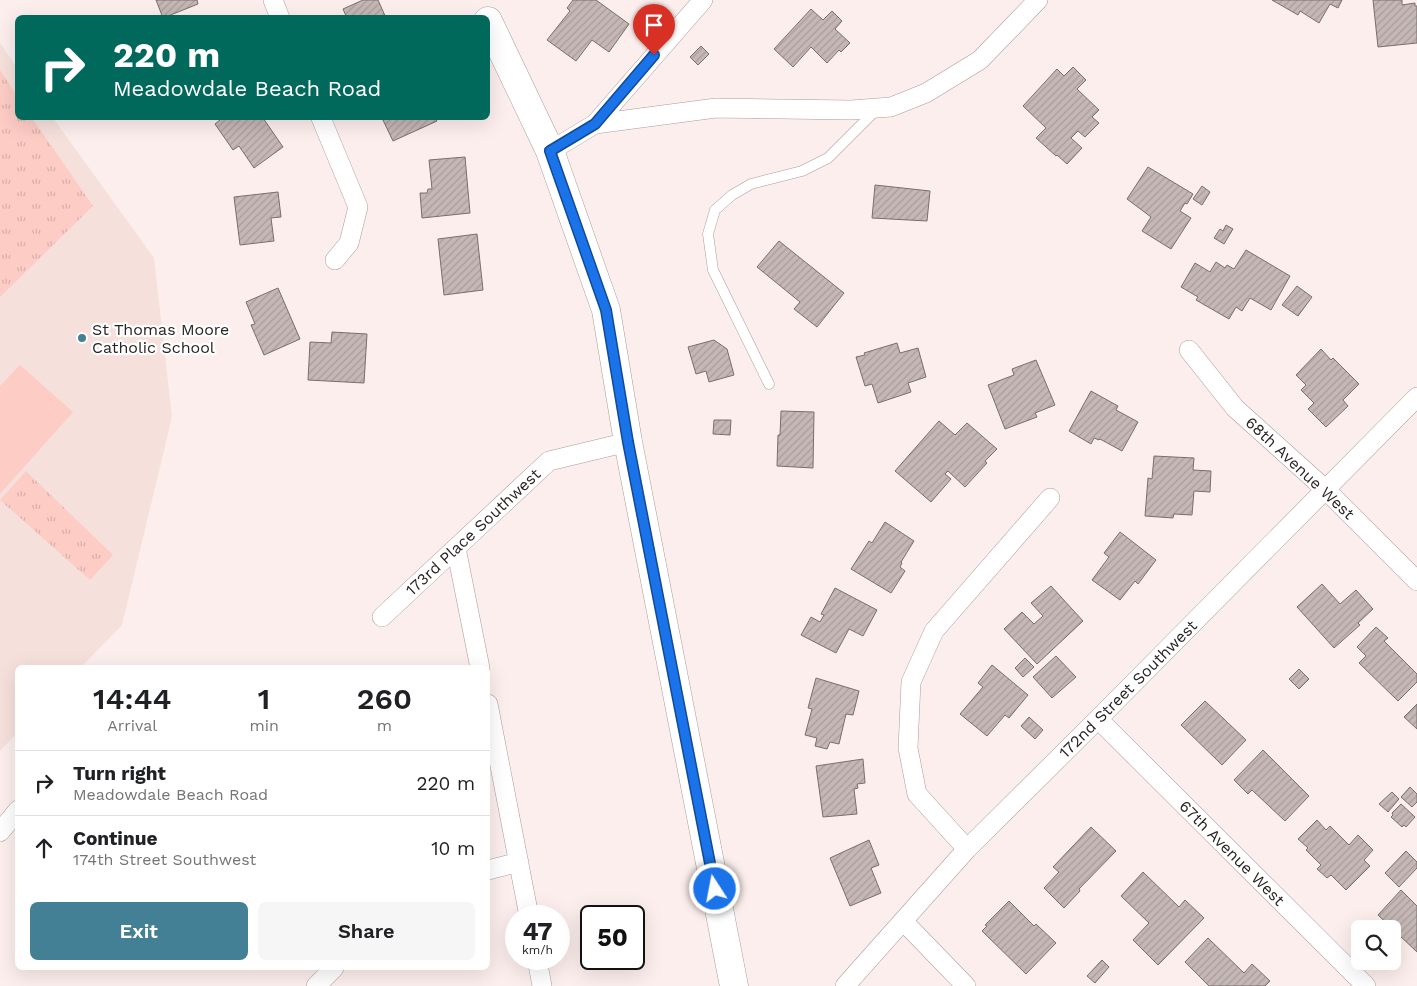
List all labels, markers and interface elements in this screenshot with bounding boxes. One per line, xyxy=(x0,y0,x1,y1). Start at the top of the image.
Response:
pin xyxy=(633,4,675,55)
icon: arrive xyxy=(640,11,668,39)
text: 220 m xyxy=(113,34,220,76)
icon: right xyxy=(30,35,95,100)
text: Meadowdale Beach Road xyxy=(113,76,381,101)
place label: St Thomas Moore Catholic School xyxy=(92,320,229,357)
marker: St Thomas Moore Catholic School xyxy=(76,332,88,344)
street label: 68th Avenue West xyxy=(1242,413,1359,524)
street label: 173rd Place Southwest xyxy=(402,464,545,599)
street label: 172nd Street Southwest xyxy=(1055,616,1201,762)
text: 14:44 xyxy=(93,681,171,716)
text: 1 xyxy=(258,681,270,716)
text: 260 xyxy=(357,681,412,716)
text: Arrival xyxy=(107,716,157,735)
text: min xyxy=(249,716,279,735)
text: m xyxy=(377,716,392,735)
text: Turn right xyxy=(73,762,166,785)
icon: right xyxy=(30,769,58,797)
text: 220 m xyxy=(416,772,475,795)
text: Meadowdale Beach Road xyxy=(73,785,268,804)
street label: 67th Avenue West xyxy=(1175,796,1289,910)
text: Continue xyxy=(73,827,157,850)
icon: ahead xyxy=(30,834,58,862)
text: 10 m xyxy=(431,837,475,860)
text: 174th Street Southwest xyxy=(73,850,256,869)
position arrow xyxy=(688,862,740,914)
button: Exit xyxy=(30,902,248,960)
button: Share xyxy=(258,902,475,960)
speed limit sign: 50 xyxy=(580,905,645,970)
text: 47 xyxy=(522,917,553,946)
map controls xyxy=(1351,920,1401,970)
button: search xyxy=(1351,920,1401,970)
text: km/h xyxy=(522,943,553,957)

